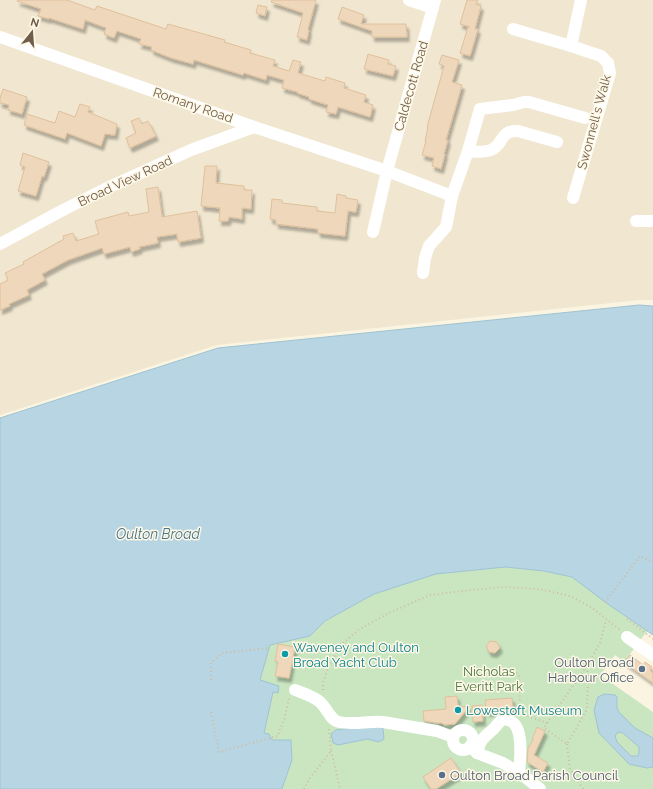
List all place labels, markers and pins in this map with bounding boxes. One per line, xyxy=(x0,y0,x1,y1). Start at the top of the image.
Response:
place label: Waveney and Oulton Broad Yacht Club xyxy=(293,640,419,670)
marker: Waveney and Oulton Broad Yacht Club xyxy=(280,649,290,659)
place label: Oulton Broad Harbour Office xyxy=(548,655,634,685)
marker: Oulton Broad Harbour Office xyxy=(637,664,647,674)
place label: Lowestoft Museum xyxy=(466,703,582,718)
marker: Lowestoft Museum xyxy=(453,705,463,715)
place label: Oulton Broad Parish Council xyxy=(450,768,619,783)
marker: Oulton Broad Parish Council xyxy=(437,770,447,780)

